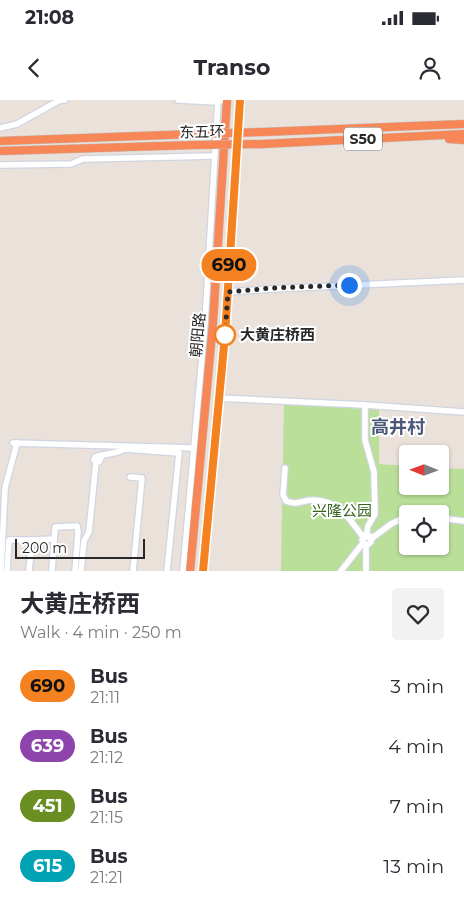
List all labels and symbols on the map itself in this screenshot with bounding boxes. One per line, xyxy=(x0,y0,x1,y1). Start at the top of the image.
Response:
street label: 东五环 xyxy=(179,122,225,141)
road number: S50 xyxy=(344,128,382,150)
line badge: 690 xyxy=(200,249,258,281)
your location xyxy=(337,273,362,298)
street label: 朝阳路 xyxy=(186,312,209,358)
marker: 大黄庄桥西 xyxy=(214,324,236,346)
place label: 大黄庄桥西 xyxy=(240,325,315,344)
district label: 高井村 xyxy=(371,416,425,438)
north arrow xyxy=(399,445,449,495)
park label: 兴隆公园 xyxy=(312,501,372,520)
scale bar xyxy=(15,536,145,559)

